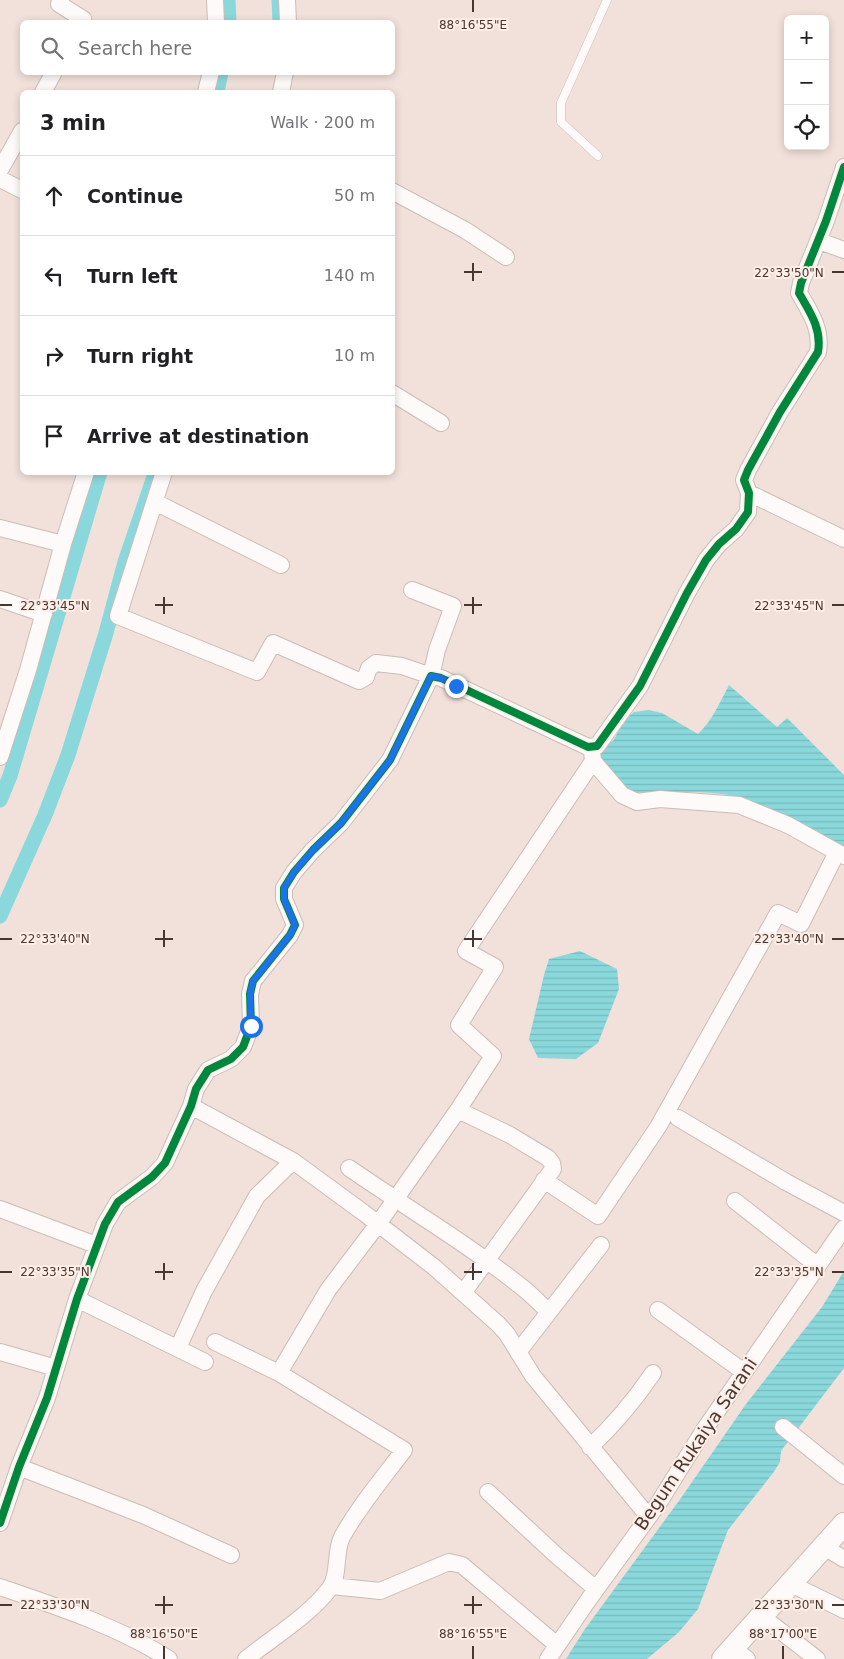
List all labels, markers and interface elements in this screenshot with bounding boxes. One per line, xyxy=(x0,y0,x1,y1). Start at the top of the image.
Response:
map controls xyxy=(784,15,829,150)
button: + xyxy=(784,15,829,60)
text: 88°16'55"E xyxy=(439,18,507,32)
search box xyxy=(20,20,395,75)
icon: search xyxy=(38,34,66,62)
text: Search here xyxy=(78,37,192,59)
button: − xyxy=(784,60,829,105)
button: locate xyxy=(784,105,829,150)
text: 3 min xyxy=(40,111,106,135)
text: Walk · 200 m xyxy=(270,113,375,132)
icon: ahead xyxy=(40,182,68,210)
text: Continue xyxy=(87,185,183,207)
text: 50 m xyxy=(334,186,375,205)
icon: left xyxy=(40,262,68,290)
text: Turn left xyxy=(87,265,178,287)
text: 140 m xyxy=(324,266,375,285)
text: 22°33'50"N xyxy=(754,266,824,280)
icon: right xyxy=(40,342,68,370)
text: Turn right xyxy=(87,345,193,367)
text: 10 m xyxy=(334,346,375,365)
icon: arrive xyxy=(40,422,68,450)
text: Arrive at destination xyxy=(87,425,309,447)
text: 22°33'45"N xyxy=(20,599,90,613)
text: 22°33'45"N xyxy=(754,599,824,613)
route end xyxy=(445,675,468,698)
text: 22°33'40"N xyxy=(20,932,90,946)
text: 22°33'40"N xyxy=(754,932,824,946)
route start xyxy=(240,1015,263,1038)
text: 22°33'35"N xyxy=(20,1265,90,1279)
text: 22°33'35"N xyxy=(754,1265,824,1279)
street label: Begum Rukaiya Sarani xyxy=(630,1354,761,1534)
text: 22°33'30"N xyxy=(20,1598,90,1612)
text: 22°33'30"N xyxy=(754,1598,824,1612)
text: 88°16'50"E xyxy=(130,1627,198,1641)
text: 88°16'55"E xyxy=(439,1627,507,1641)
text: 88°17'00"E xyxy=(749,1627,817,1641)

